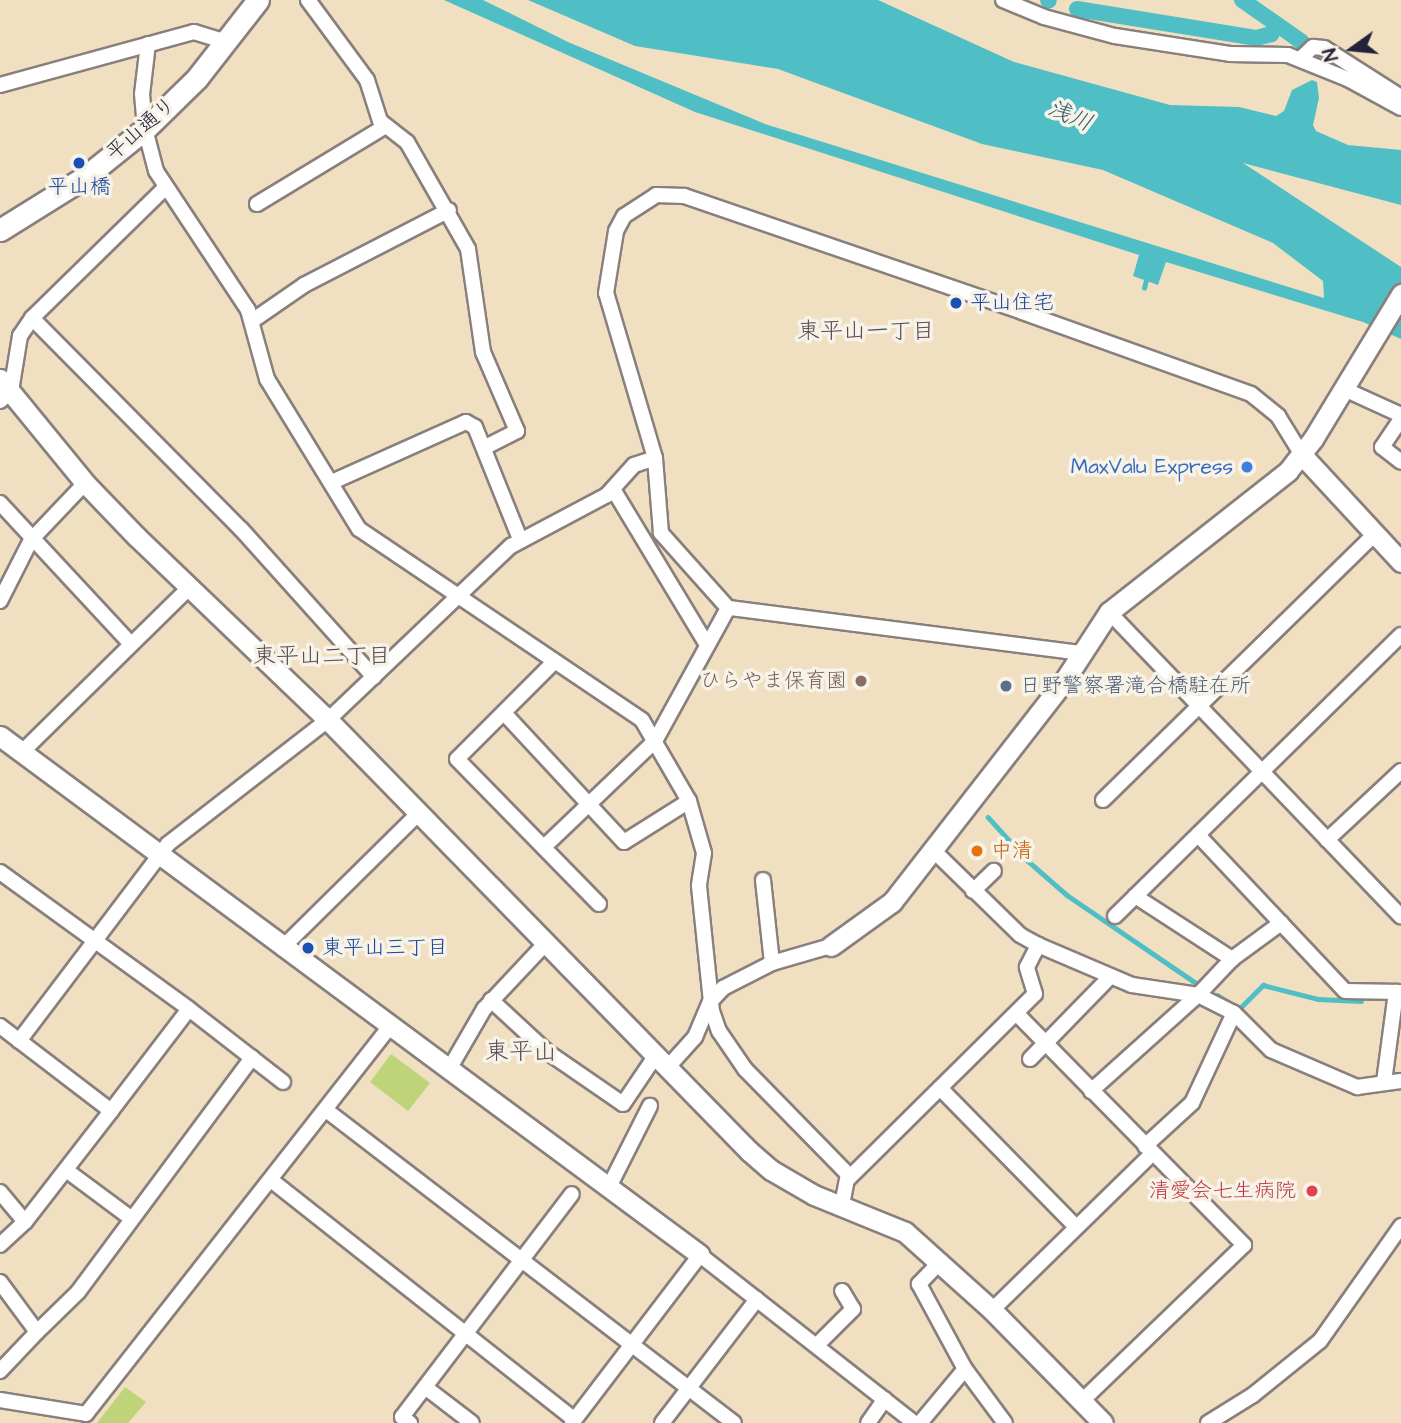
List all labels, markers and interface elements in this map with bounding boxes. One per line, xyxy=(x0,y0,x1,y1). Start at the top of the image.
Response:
north arrow xyxy=(1317,14,1387,84)
text: N xyxy=(1317,45,1346,64)
street label: 平山通り xyxy=(101,92,181,166)
water label: 浅川 xyxy=(1043,94,1097,138)
marker: 平山橋 xyxy=(71,155,87,171)
place label: 平山橋 xyxy=(48,174,110,200)
place label: 平山住宅 xyxy=(970,290,1054,316)
marker: 平山住宅 xyxy=(948,295,964,311)
district label: 東平山一丁目 xyxy=(797,317,935,345)
place label: MaxValu Express xyxy=(1071,454,1233,480)
marker: MaxValu Express xyxy=(1239,459,1255,475)
district label: 東平山二丁目 xyxy=(253,642,391,670)
place label: ひらやま保育園 xyxy=(700,668,847,694)
marker: ひらやま保育園 xyxy=(853,673,869,689)
place label: 日野警察署滝合橋駐在所 xyxy=(1020,673,1251,699)
marker: 日野警察署滝合橋駐在所 xyxy=(998,678,1014,694)
place label: 中清 xyxy=(991,838,1033,864)
marker: 中清 xyxy=(969,843,985,859)
place label: 東平山三丁目 xyxy=(322,935,448,961)
marker: 東平山三丁目 xyxy=(300,940,316,956)
district label: 東平山 xyxy=(485,1039,557,1067)
place label: 清愛会七生病院 xyxy=(1149,1178,1296,1204)
marker: 清愛会七生病院 xyxy=(1302,1181,1322,1201)

